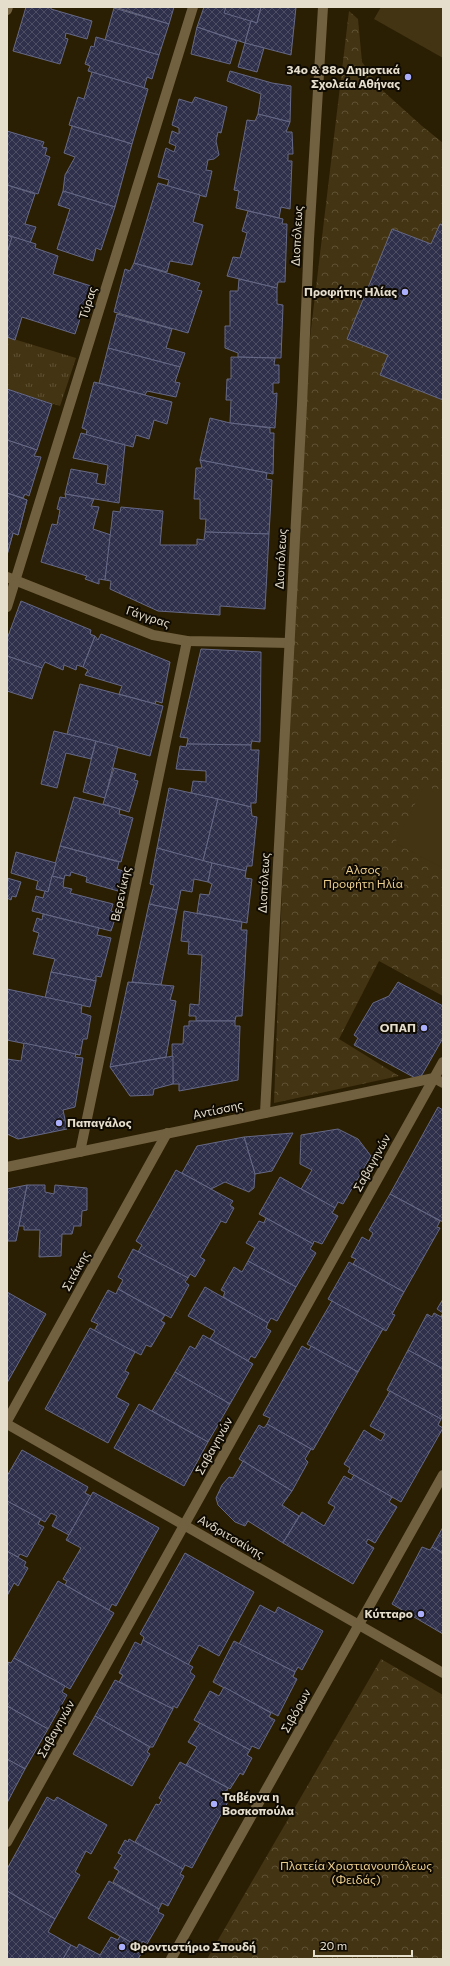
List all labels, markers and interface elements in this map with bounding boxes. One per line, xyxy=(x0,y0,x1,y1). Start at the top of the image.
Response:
place label: 34ο & 88ο Δημοτικά Σχολεία Αθήνας xyxy=(287,62,400,90)
marker: 34ο & 88ο Δημοτικά Σχολεία Αθήνας xyxy=(403,72,413,82)
street label: Διοπόλεως xyxy=(287,205,305,267)
street label: Τύρας xyxy=(75,284,99,321)
place label: Προφήτης Ηλίας xyxy=(304,284,397,298)
marker: Προφήτης Ηλίας xyxy=(400,287,410,297)
street label: Διοπόλεως xyxy=(271,528,289,590)
street label: Γάγγρας xyxy=(125,602,172,630)
street label: Διοπόλεως xyxy=(254,852,272,914)
park label: Αλσος Προφήτη Ηλία xyxy=(323,862,403,890)
street label: Βερενίκης xyxy=(107,865,133,923)
place label: ΟΠΑΠ xyxy=(380,1020,416,1034)
marker: ΟΠΑΠ xyxy=(419,1023,429,1033)
street label: Αντίσσης xyxy=(191,1097,244,1121)
place label: Παπαγάλος xyxy=(67,1115,132,1129)
marker: Παπαγάλος xyxy=(54,1118,64,1128)
street label: Σαβαγηνών xyxy=(350,1131,393,1194)
street label: Σιτάκης xyxy=(58,1248,92,1293)
street label: Σαβαγηνών xyxy=(192,1414,235,1477)
street label: Ανδριτσαίνης xyxy=(196,1512,267,1561)
place label: Κύτταρο xyxy=(364,1606,413,1620)
marker: Κύτταρο xyxy=(416,1609,426,1619)
street label: Σιβόρων xyxy=(277,1686,313,1735)
street label: Σαβαγηνών xyxy=(34,1697,77,1760)
place label: Ταβέρνα η Βοσκοπούλα xyxy=(222,1789,294,1817)
marker: Ταβέρνα η Βοσκοπούλα xyxy=(209,1799,219,1809)
park label: Πλατεία Χριστιανουπόλεως (Φειδάς) xyxy=(280,1858,432,1886)
scale bar xyxy=(314,1932,412,1958)
text: 20 m xyxy=(320,1938,347,1952)
place label: Φροντιστήριο Σπουδή xyxy=(130,1939,256,1953)
marker: Φροντιστήριο Σπουδή xyxy=(117,1942,127,1952)

